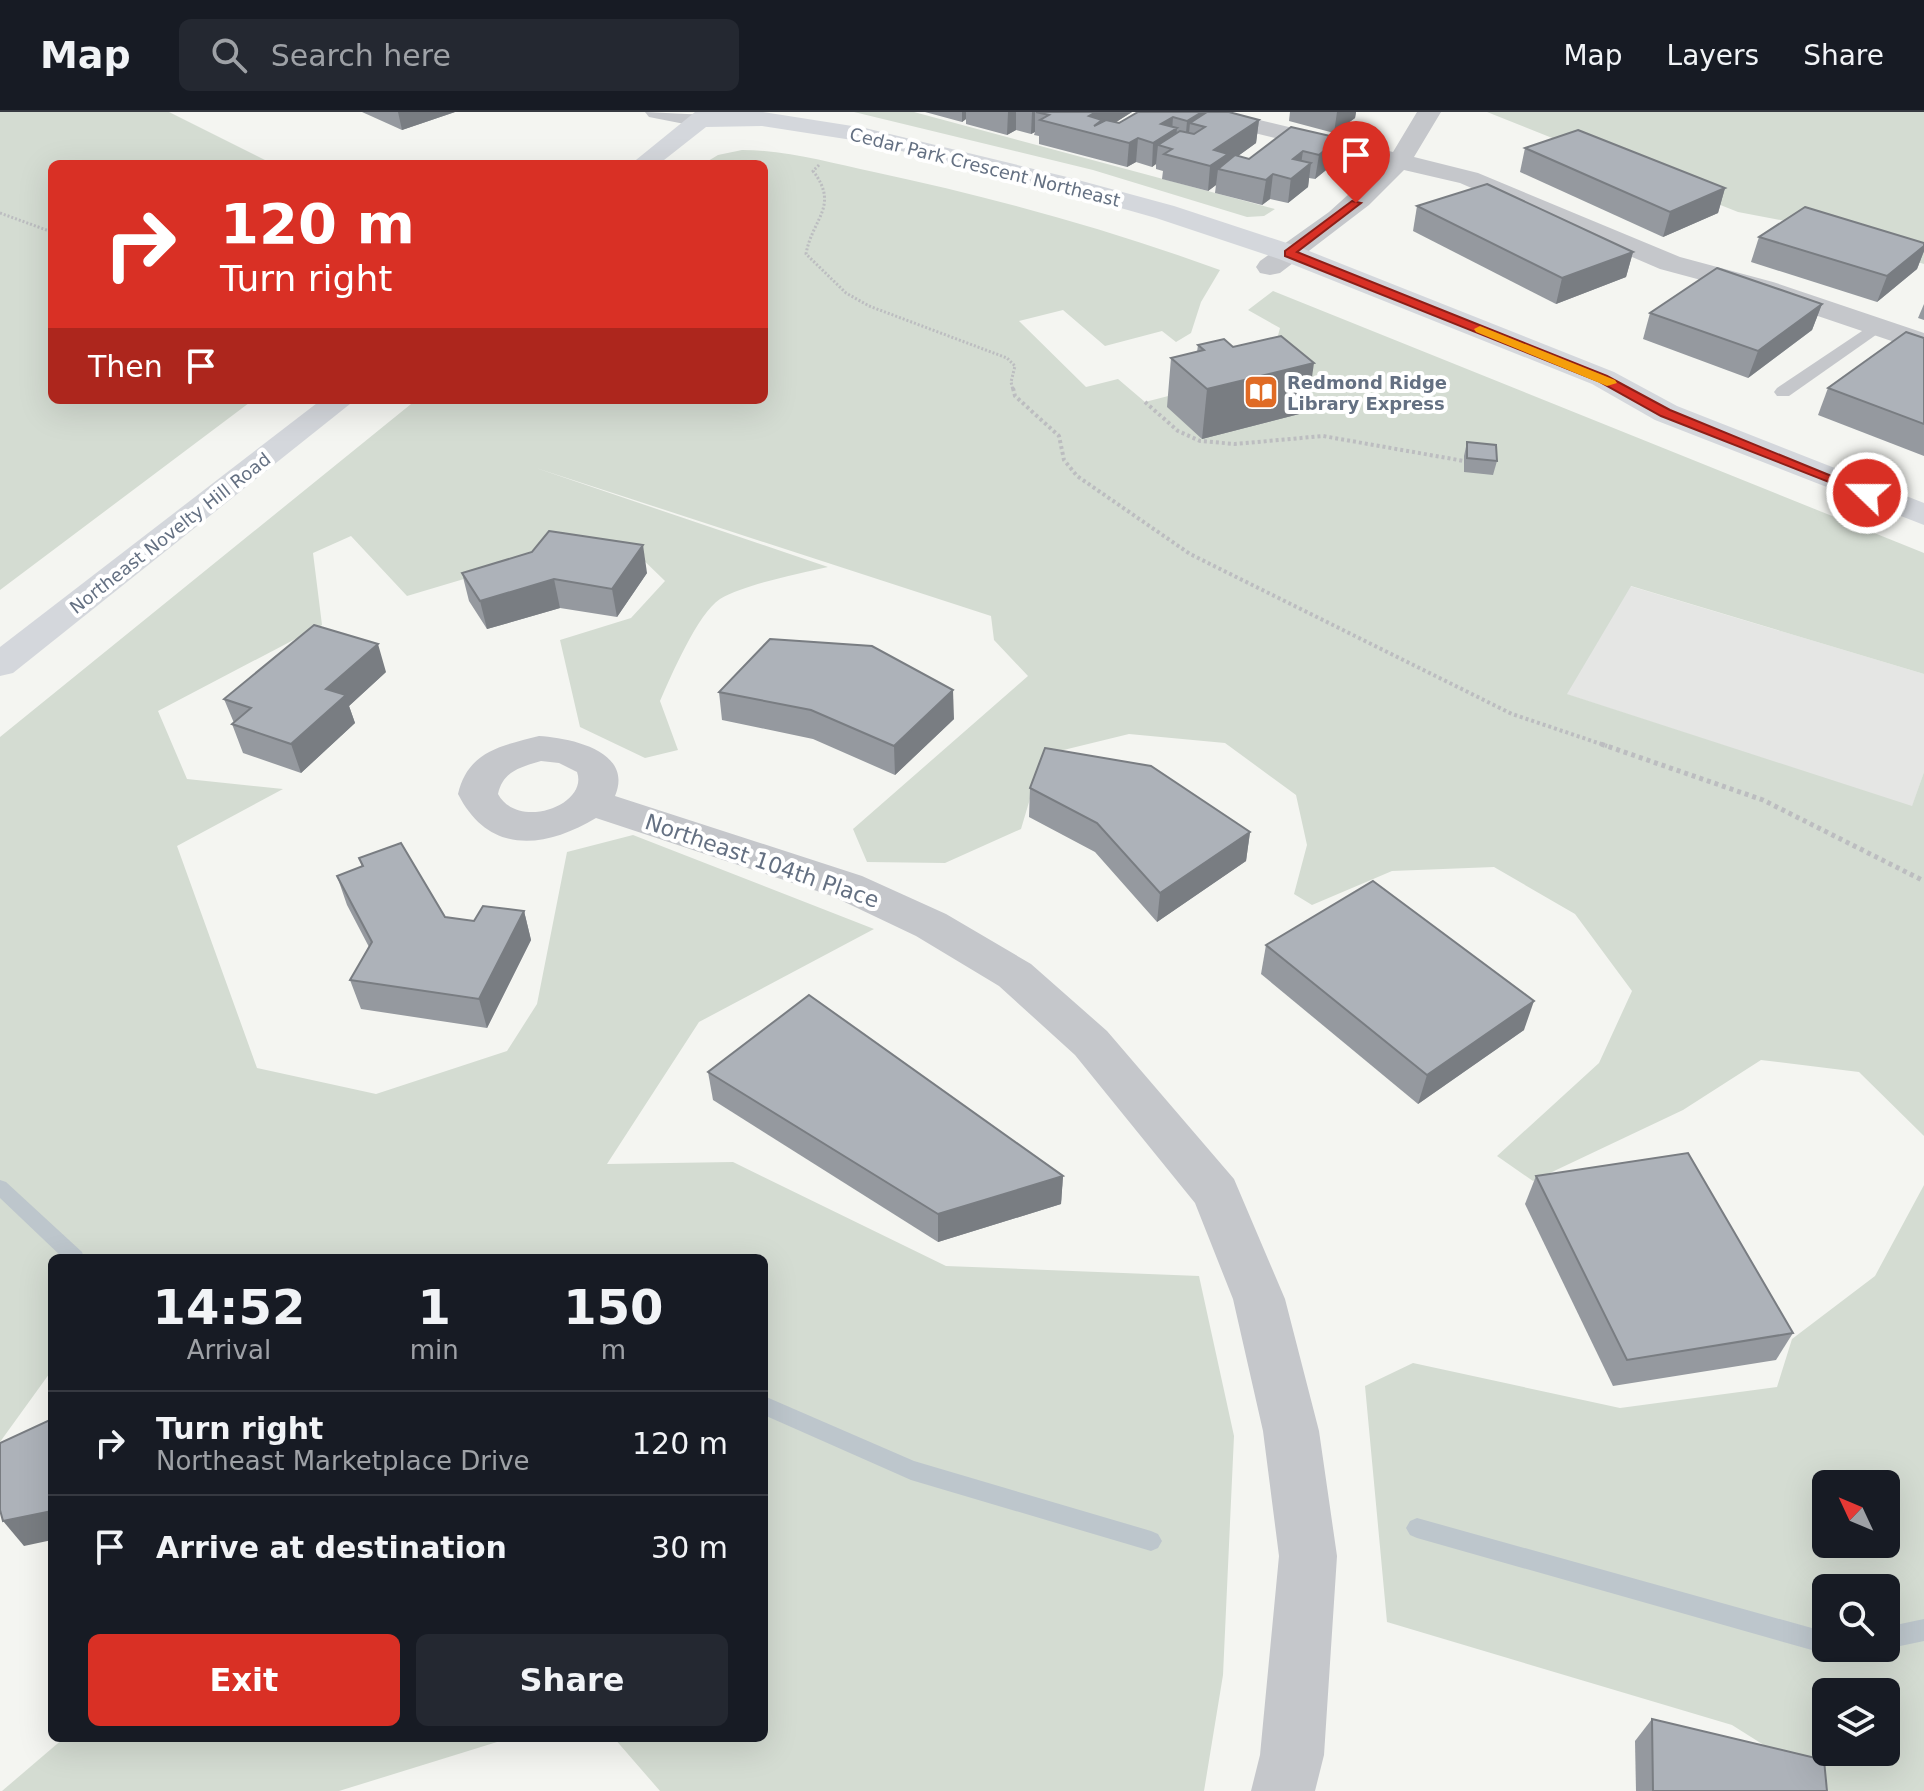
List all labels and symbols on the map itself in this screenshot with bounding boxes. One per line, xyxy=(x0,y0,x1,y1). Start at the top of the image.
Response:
pin xyxy=(1322,121,1390,203)
street label: Cedar Park Crescent Northeast xyxy=(848,123,1122,211)
place label: Redmond Ridge Library Express xyxy=(1287,372,1447,414)
library icon: Redmond Ridge Library Express xyxy=(1242,373,1280,411)
street label: Northeast Novelty Hill Road xyxy=(66,448,274,618)
position arrow xyxy=(1825,451,1909,535)
street label: Northeast 104th Place xyxy=(642,809,882,913)
north arrow xyxy=(1812,1470,1900,1558)

